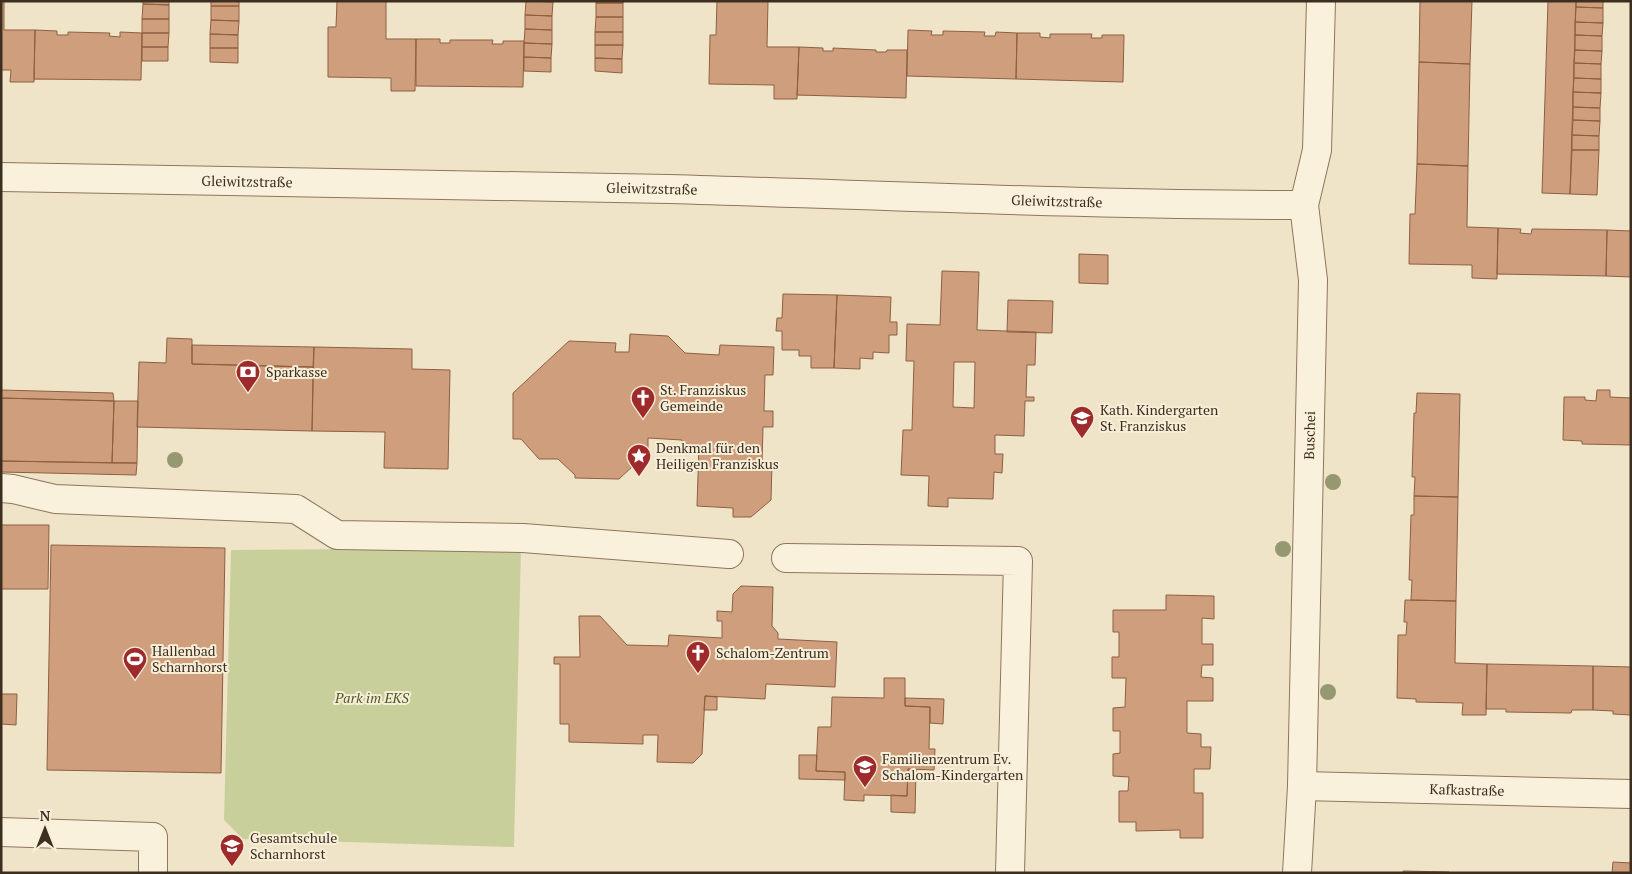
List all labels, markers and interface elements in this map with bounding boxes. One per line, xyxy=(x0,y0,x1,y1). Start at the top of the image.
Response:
street label: Gleiwitzstraße xyxy=(201,171,293,191)
street label: Gleiwitzstraße xyxy=(606,178,698,199)
street label: Gleiwitzstraße xyxy=(1011,190,1103,211)
bank icon: Sparkasse xyxy=(235,359,261,393)
place label: Sparkasse xyxy=(266,362,327,381)
place label: St. Franziskus Gemeinde xyxy=(660,380,746,415)
church icon: St. Franziskus Gemeinde xyxy=(630,385,656,419)
place label: Kath. Kindergarten St. Franziskus xyxy=(1100,400,1219,435)
school or university icon: Kath. Kindergarten St. Franziskus xyxy=(1069,405,1095,439)
street label: Buschei xyxy=(1299,411,1319,460)
place label: Denkmal für den Heiligen Franziskus xyxy=(656,438,779,473)
place icon: Denkmal für den Heiligen Franziskus xyxy=(626,443,652,477)
church icon: Schalom-Zentrum xyxy=(685,640,711,674)
place label: Hallenbad Scharnhorst xyxy=(152,641,228,676)
place label: Schalom-Zentrum xyxy=(716,643,829,662)
sports icon: Hallenbad Scharnhorst xyxy=(122,646,148,680)
park label: Park im EKS xyxy=(334,688,410,707)
place label: Familienzentrum Ev. Schalom-Kindergarten xyxy=(882,749,1024,784)
school or university icon: Familienzentrum Ev. Schalom-Kindergarten xyxy=(852,754,878,788)
street label: Kafkastraße xyxy=(1429,779,1505,800)
north arrow xyxy=(20,804,70,854)
text: N xyxy=(40,806,51,825)
place label: Gesamtschule Scharnhorst xyxy=(250,828,337,863)
school or university icon: Gesamtschule Scharnhorst xyxy=(219,833,245,867)

